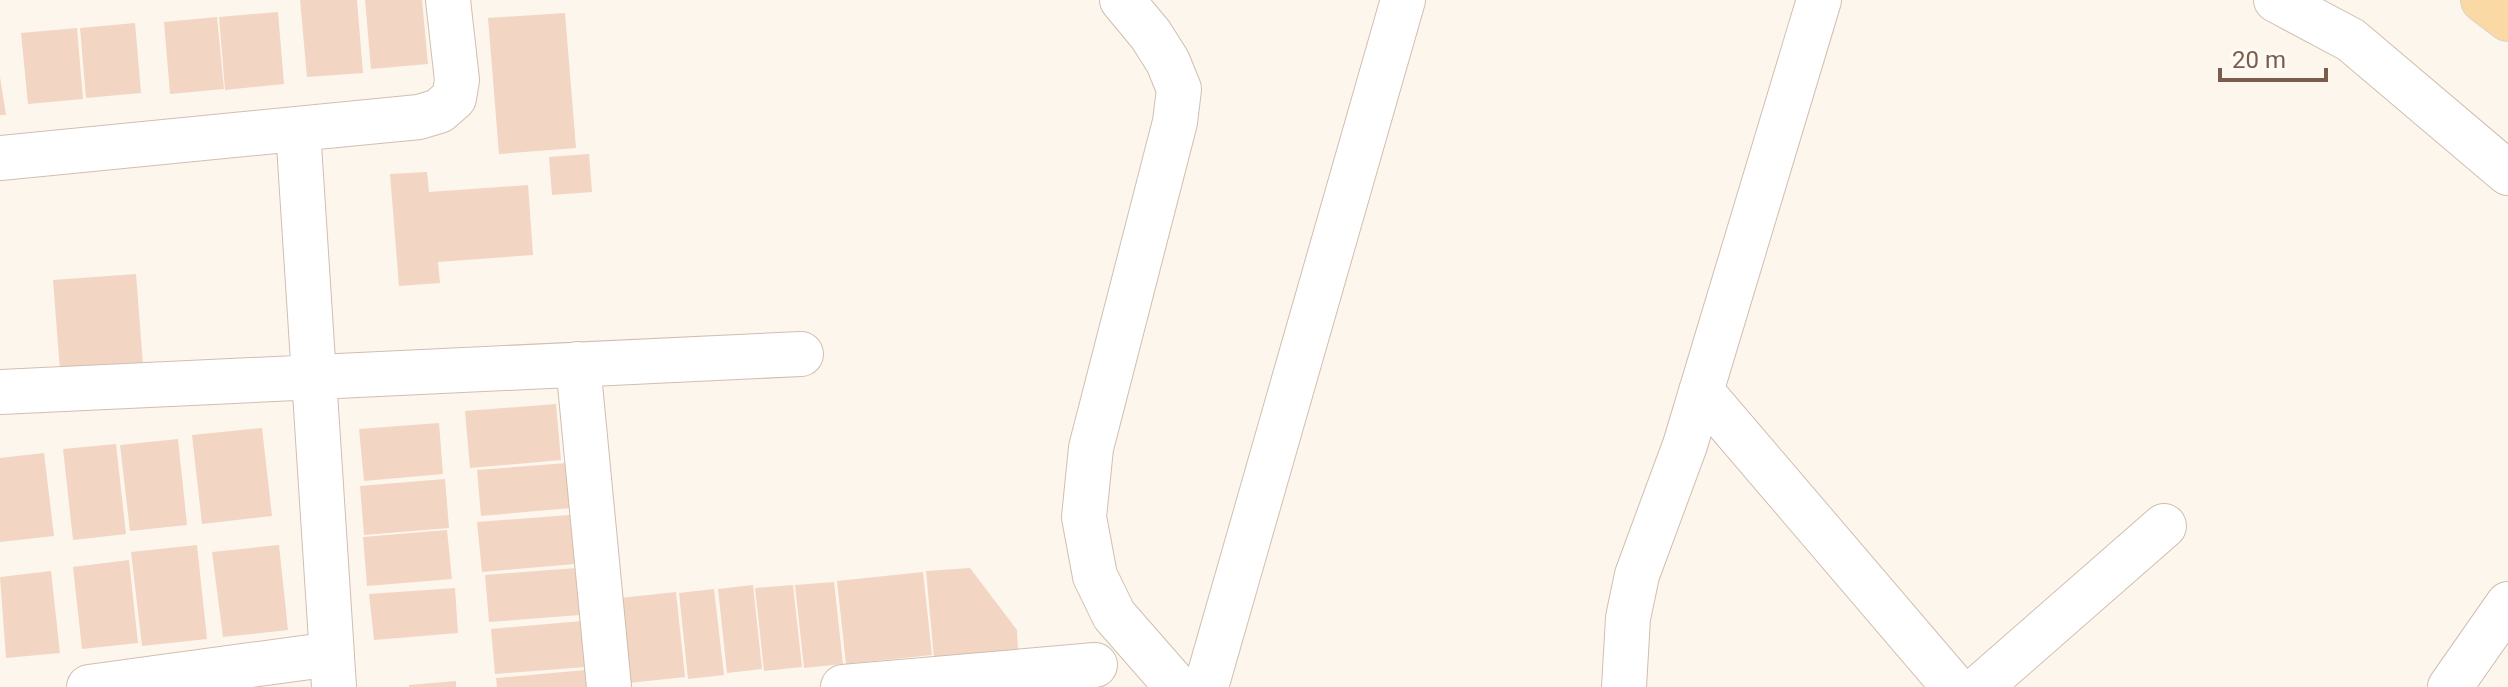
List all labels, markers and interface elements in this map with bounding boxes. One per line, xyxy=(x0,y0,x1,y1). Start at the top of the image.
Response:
scale bar xyxy=(2220,32,2326,82)
text: 20 m xyxy=(2232,46,2286,74)

